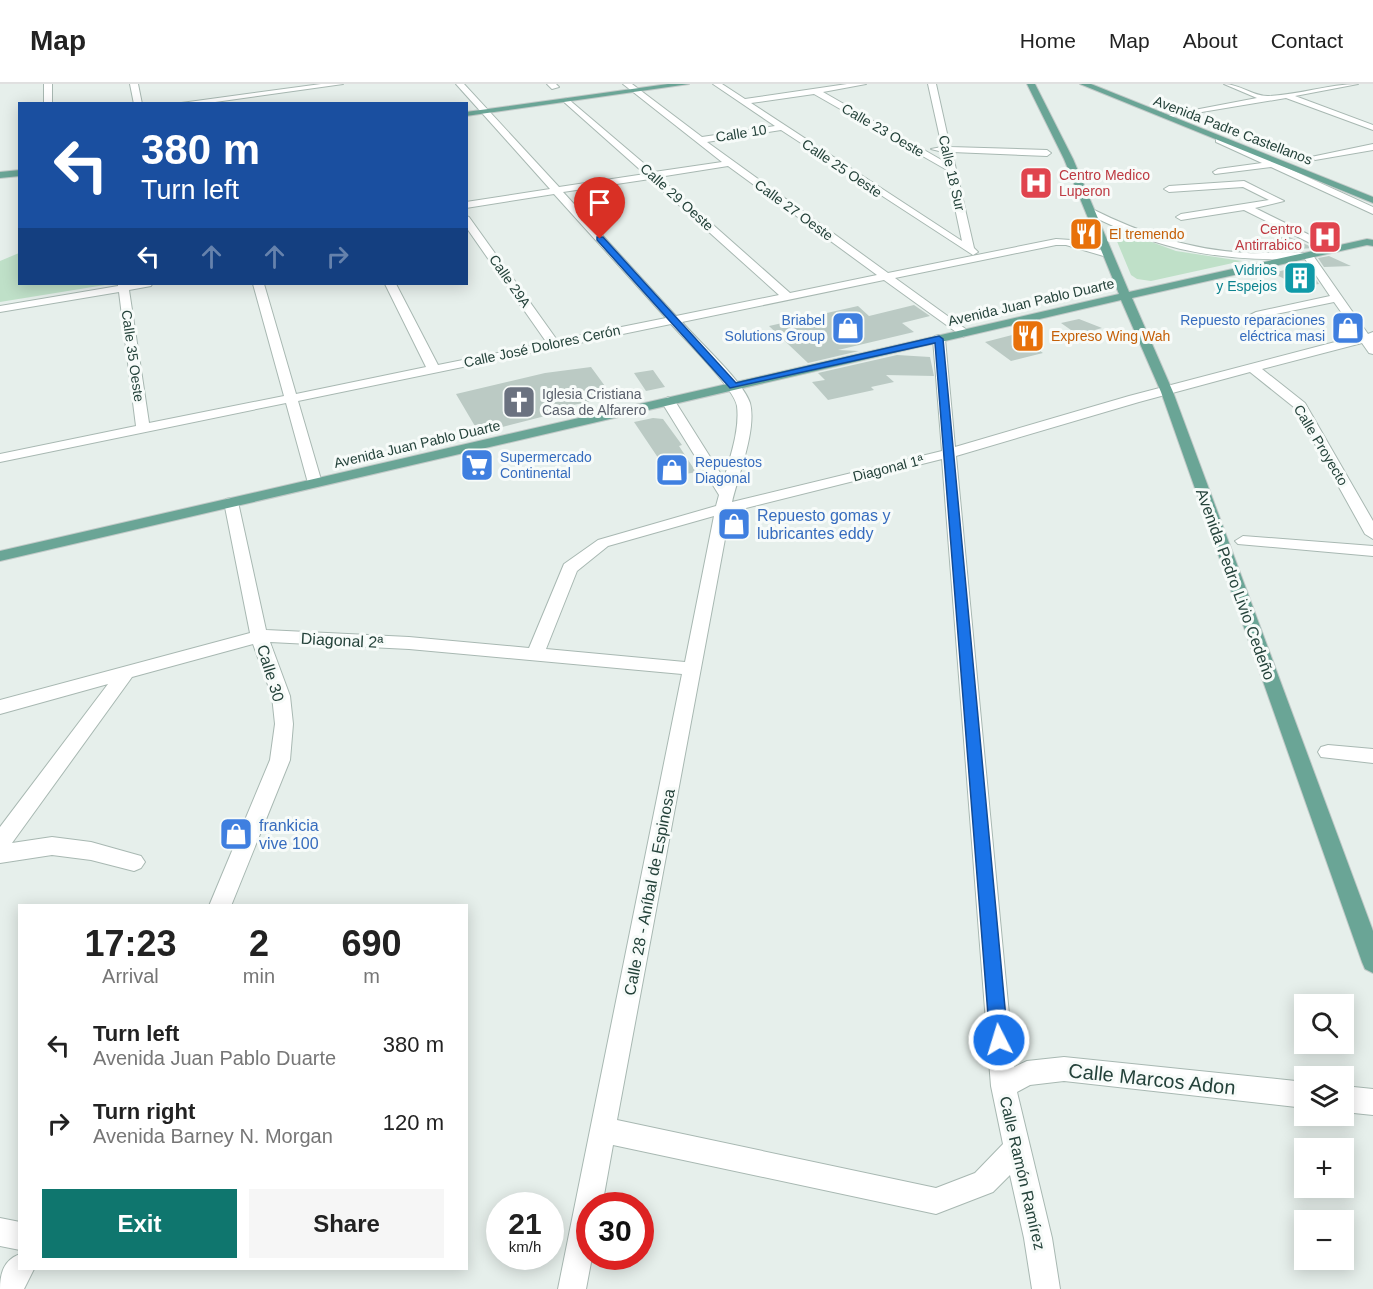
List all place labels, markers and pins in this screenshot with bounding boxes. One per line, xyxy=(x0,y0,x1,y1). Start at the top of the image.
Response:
hospital icon: Centro Medico Luperon xyxy=(1018,165,1054,201)
place label: Centro Medico Luperon xyxy=(1059,167,1150,199)
pin xyxy=(574,177,625,239)
restaurant icon: El tremendo xyxy=(1068,216,1104,252)
hospital icon: Centro Antirrabico xyxy=(1307,219,1343,255)
place label: Centro Antirrabico xyxy=(1235,221,1302,253)
place label: El tremendo xyxy=(1109,226,1185,242)
building icon: Vidrios y Espejos xyxy=(1282,260,1318,296)
place label: Vidrios y Espejos xyxy=(1216,262,1277,294)
shop icon: Briabel Solutions Group xyxy=(830,310,866,346)
shop icon: Repuesto reparaciones eléctrica masi xyxy=(1330,310,1366,346)
place label: Briabel Solutions Group xyxy=(725,312,825,344)
place label: Repuesto reparaciones eléctrica masi xyxy=(1180,312,1325,344)
restaurant icon: Expreso Wing Wah xyxy=(1010,318,1046,354)
place label: Expreso Wing Wah xyxy=(1051,328,1170,344)
church icon: Iglesia Cristiana Casa de Alfarero xyxy=(501,384,537,420)
place label: Iglesia Cristiana Casa de Alfarero xyxy=(542,386,646,418)
supermarket icon: Supermercado Continental xyxy=(459,447,495,483)
place label: Supermercado Continental xyxy=(500,449,592,481)
shop icon: Repuestos Diagonal xyxy=(654,452,690,488)
place label: Repuestos Diagonal xyxy=(695,454,762,486)
shop icon: Repuesto gomas y lubricantes eddy xyxy=(716,506,752,542)
place label: Repuesto gomas y lubricantes eddy xyxy=(757,507,890,542)
shop icon: frankicia vive 100 xyxy=(218,816,254,852)
place label: frankicia vive 100 xyxy=(259,817,319,852)

